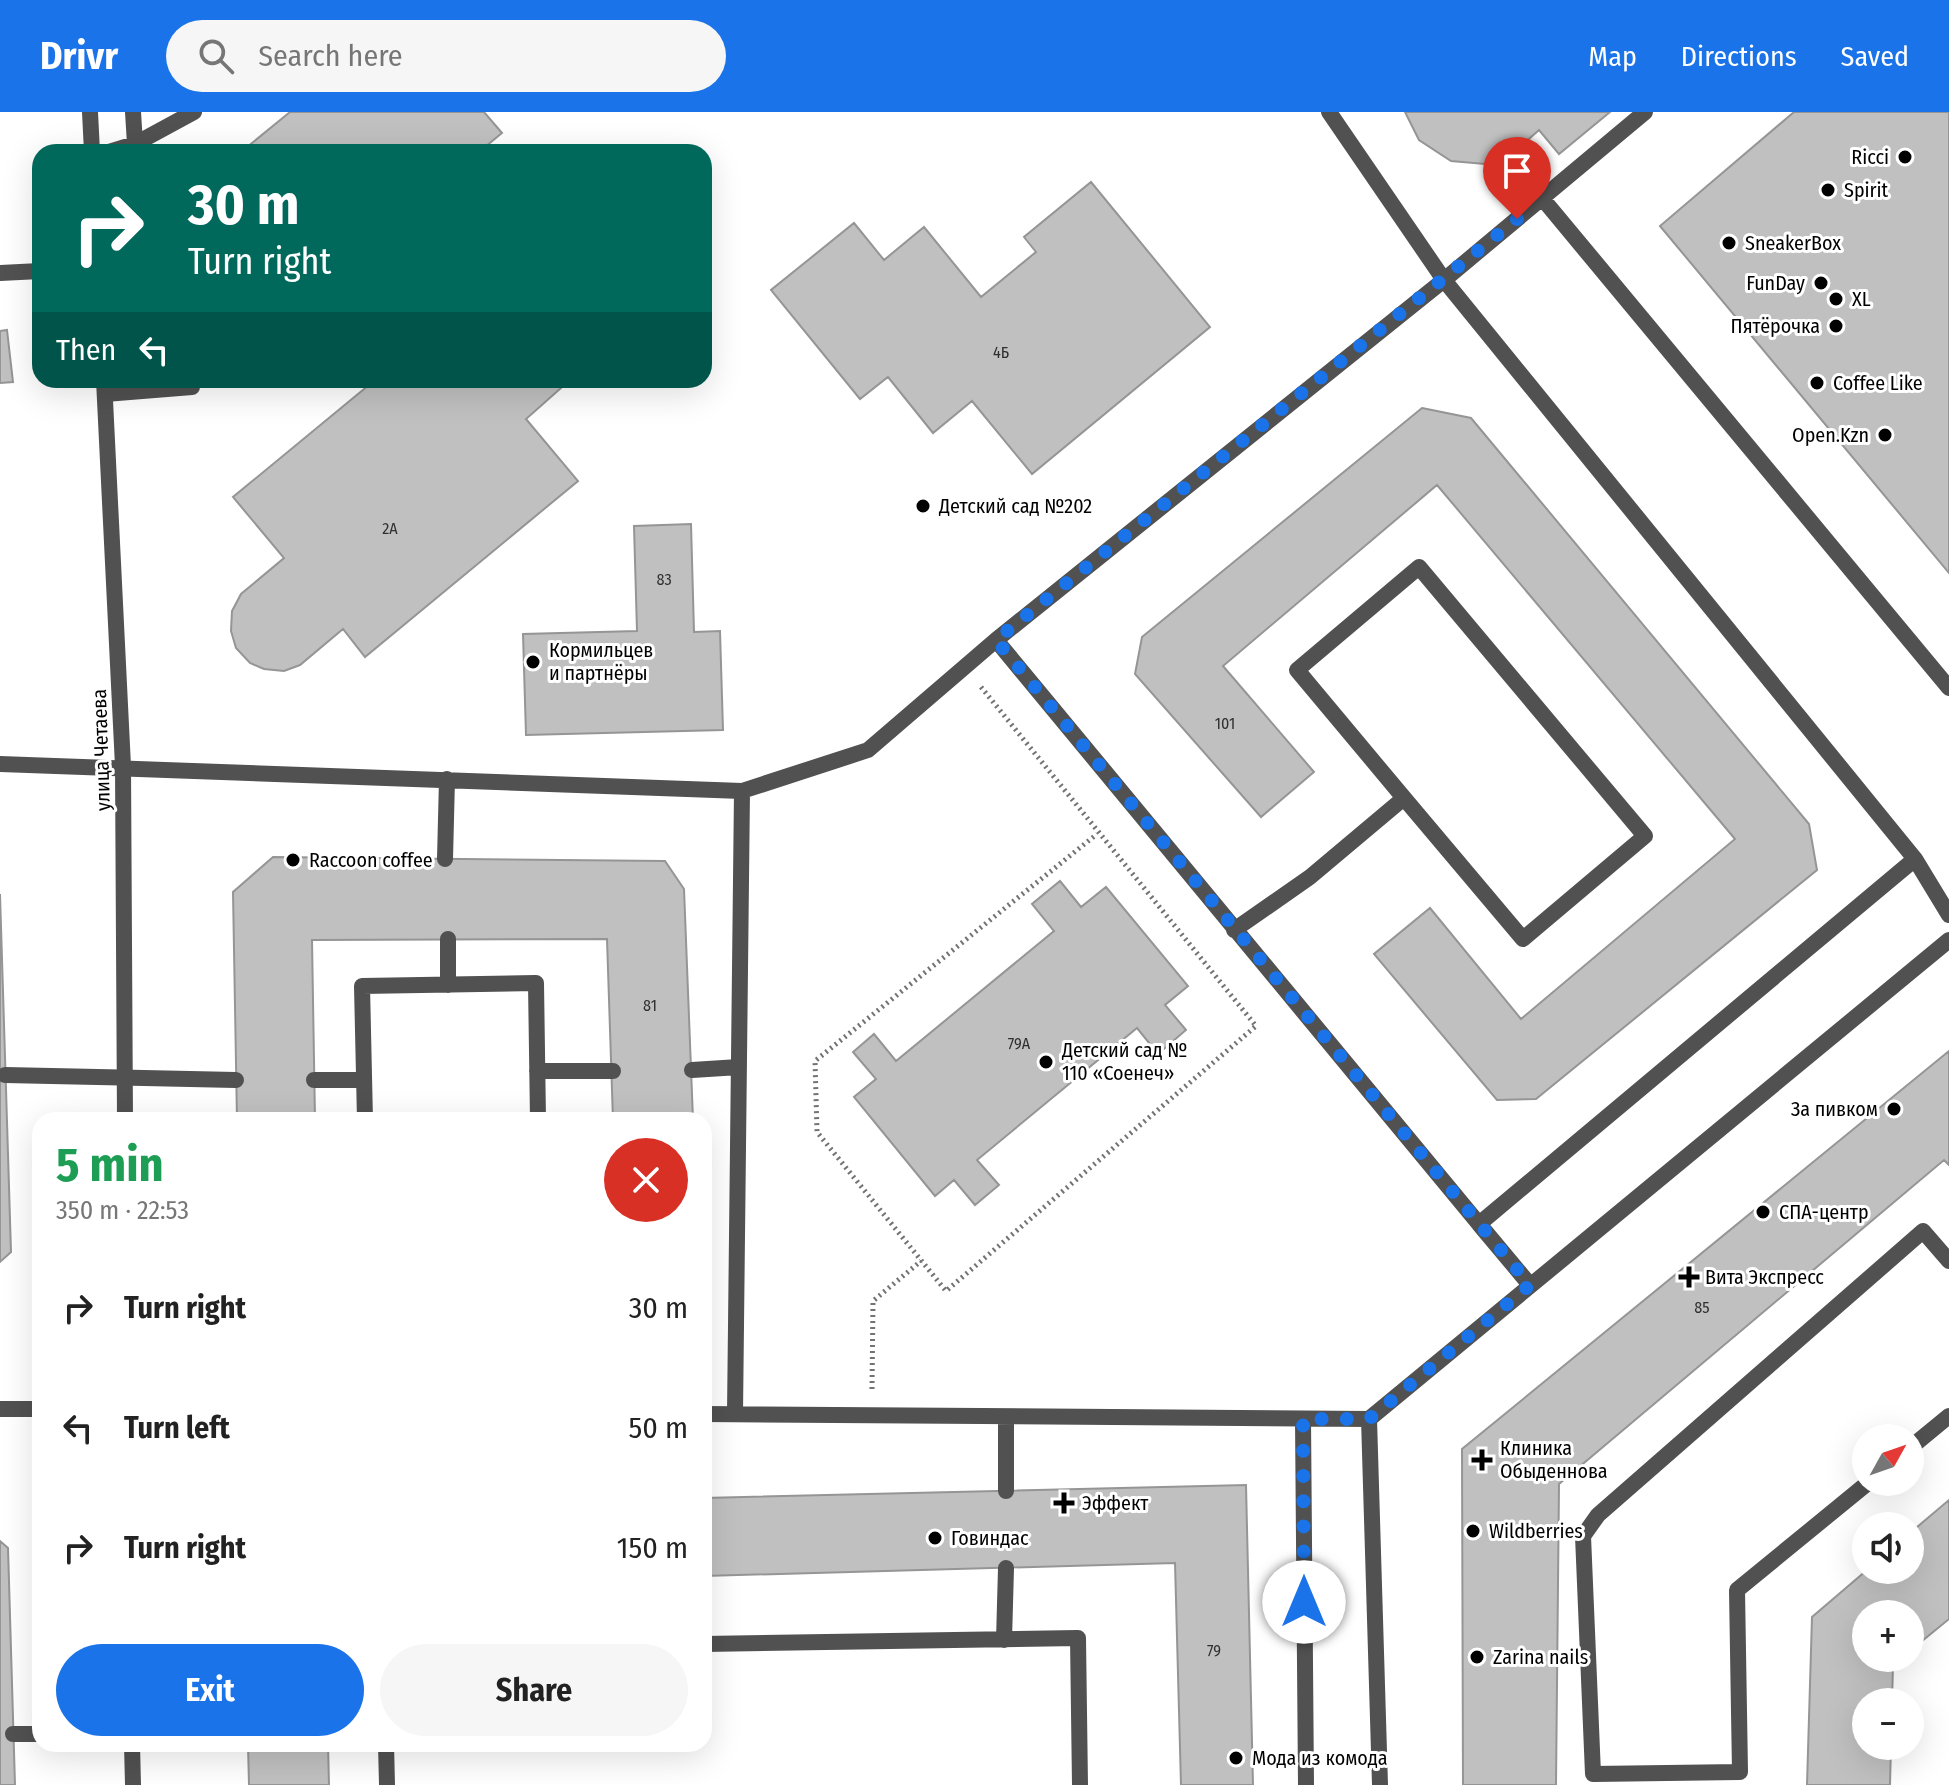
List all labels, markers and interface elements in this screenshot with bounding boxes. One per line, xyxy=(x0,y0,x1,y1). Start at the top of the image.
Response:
search box xyxy=(166,20,726,92)
text: Drivr xyxy=(40,33,118,79)
icon: search xyxy=(194,34,238,78)
text: Search here xyxy=(258,38,403,74)
text: Map xyxy=(1588,40,1637,73)
text: Directions xyxy=(1681,40,1797,73)
text: Saved xyxy=(1841,40,1909,73)
pin xyxy=(1483,137,1551,219)
place label: Ricci xyxy=(1851,145,1889,169)
marker: Ricci xyxy=(1896,148,1914,166)
icon: arrive xyxy=(1495,149,1539,193)
text: 30 m xyxy=(188,172,299,239)
icon: right xyxy=(56,176,160,280)
place label: Spirit xyxy=(1844,178,1889,202)
marker: Spirit xyxy=(1819,181,1837,199)
place label: SneakerBox xyxy=(1745,231,1841,255)
marker: SneakerBox xyxy=(1720,234,1738,252)
text: Turn right xyxy=(188,240,331,284)
place label: FunDay xyxy=(1746,271,1805,295)
marker: FunDay xyxy=(1812,274,1830,292)
place label: XL xyxy=(1852,287,1871,311)
marker: XL xyxy=(1827,290,1845,308)
place label: Пятёрочка xyxy=(1731,314,1820,338)
marker: Пятёрочка xyxy=(1827,317,1845,335)
icon: left xyxy=(132,328,176,372)
text: Then xyxy=(56,332,116,368)
house number: 4Б xyxy=(993,343,1009,362)
place label: Coffee Like xyxy=(1833,371,1923,395)
marker: Coffee Like xyxy=(1808,374,1826,392)
place label: Open.Kzn xyxy=(1792,423,1869,447)
marker: Open.Kzn xyxy=(1876,426,1894,444)
place label: Детский сад №202 xyxy=(938,494,1092,518)
marker: Детский сад №202 xyxy=(914,497,932,515)
house number: 2А xyxy=(382,519,398,538)
house number: 83 xyxy=(656,570,672,589)
place label: Кормильцев и партнёры xyxy=(549,638,653,685)
marker: Кормильцев и партнёры xyxy=(524,653,542,671)
street label: улица Четаева xyxy=(87,689,115,811)
house number: 101 xyxy=(1215,714,1235,733)
place label: Raccoon coffee xyxy=(309,848,433,872)
marker: Raccoon coffee xyxy=(284,851,302,869)
house number: 81 xyxy=(643,996,657,1015)
house number: 79А xyxy=(1008,1034,1031,1053)
place label: Детский сад № 110 «Соенеч» xyxy=(1061,1038,1187,1085)
marker: Детский сад № 110 «Соенеч» xyxy=(1037,1053,1055,1071)
place label: За пивком xyxy=(1791,1097,1878,1121)
marker: За пивком xyxy=(1885,1100,1903,1118)
text: 5 min xyxy=(56,1136,164,1194)
button: close xyxy=(604,1138,688,1222)
text: 350 m · 22:53 xyxy=(56,1195,189,1226)
place label: СПА-центр xyxy=(1779,1200,1869,1224)
marker: СПА-центр xyxy=(1754,1203,1772,1221)
place label: Вита Экспресс xyxy=(1705,1265,1824,1289)
marker: Вита Экспресс xyxy=(1680,1268,1698,1286)
icon: right xyxy=(56,1286,100,1330)
text: Turn right xyxy=(124,1290,246,1326)
text: 30 m xyxy=(629,1290,688,1326)
house number: 85 xyxy=(1694,1298,1710,1317)
icon: left xyxy=(56,1406,100,1450)
text: Turn left xyxy=(124,1410,230,1446)
text: 50 m xyxy=(628,1410,688,1446)
north arrow xyxy=(1852,1424,1924,1496)
map controls xyxy=(1852,1424,1924,1760)
place label: Клиника Обыденнова xyxy=(1500,1436,1608,1483)
marker: Клиника Обыденнова xyxy=(1471,1449,1493,1471)
place label: Эффект xyxy=(1082,1491,1149,1515)
marker: Эффект xyxy=(1053,1492,1075,1514)
button: sound xyxy=(1852,1512,1924,1584)
place label: Wildberries xyxy=(1489,1519,1583,1543)
marker: Wildberries xyxy=(1464,1522,1482,1540)
icon: right xyxy=(56,1526,100,1570)
place label: Говиндас xyxy=(951,1526,1029,1550)
marker: Говиндас xyxy=(926,1529,944,1547)
text: Turn right xyxy=(124,1530,246,1566)
text: 150 m xyxy=(617,1530,688,1566)
position arrow xyxy=(1262,1560,1346,1644)
button: + xyxy=(1852,1600,1924,1672)
house number: 79 xyxy=(1207,1641,1221,1660)
button: Exit xyxy=(56,1644,364,1736)
button: Share xyxy=(380,1644,688,1736)
place label: Zarina nails xyxy=(1493,1645,1588,1669)
marker: Zarina nails xyxy=(1468,1648,1486,1666)
button: − xyxy=(1852,1688,1924,1760)
place label: Мода из комода xyxy=(1252,1746,1388,1770)
marker: Мода из комода xyxy=(1227,1749,1245,1767)

